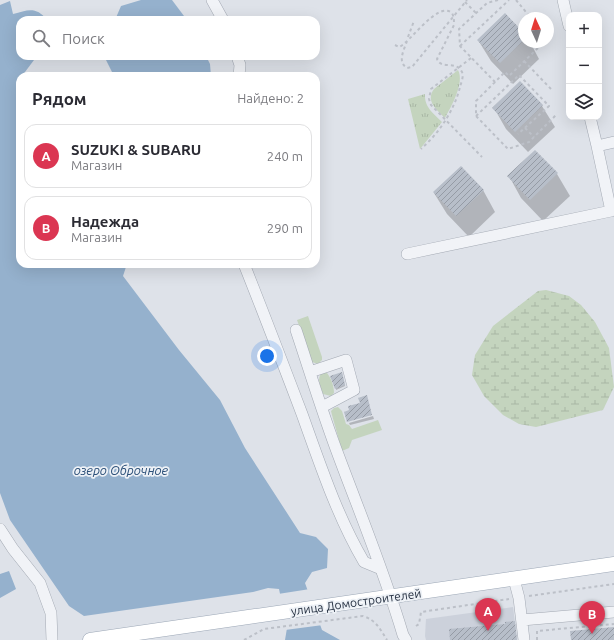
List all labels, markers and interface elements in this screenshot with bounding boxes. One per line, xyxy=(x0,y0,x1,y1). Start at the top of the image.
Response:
north arrow xyxy=(518,12,554,48)
map controls xyxy=(566,12,602,120)
button: + xyxy=(566,12,602,48)
search box xyxy=(16,16,320,60)
icon: search xyxy=(30,27,52,49)
text: Поиск xyxy=(62,30,105,47)
button: − xyxy=(566,48,602,84)
button: layers xyxy=(566,84,602,120)
text: Рядом xyxy=(32,89,87,108)
text: Найдено: 2 xyxy=(237,91,304,105)
text: SUZUKI & SUBARU xyxy=(71,141,201,158)
text: A xyxy=(41,149,51,163)
text: 240 m xyxy=(267,149,303,163)
text: Магазин xyxy=(71,158,122,172)
text: Надежда xyxy=(71,213,139,230)
text: B xyxy=(42,221,50,235)
text: 290 m xyxy=(267,221,303,235)
text: Магазин xyxy=(71,230,122,244)
your location xyxy=(257,346,277,366)
water label: озеро Оброчное xyxy=(74,463,169,477)
street label: улица Домостроителей xyxy=(290,586,422,618)
pin: A xyxy=(475,598,501,631)
pin: B xyxy=(579,601,605,634)

